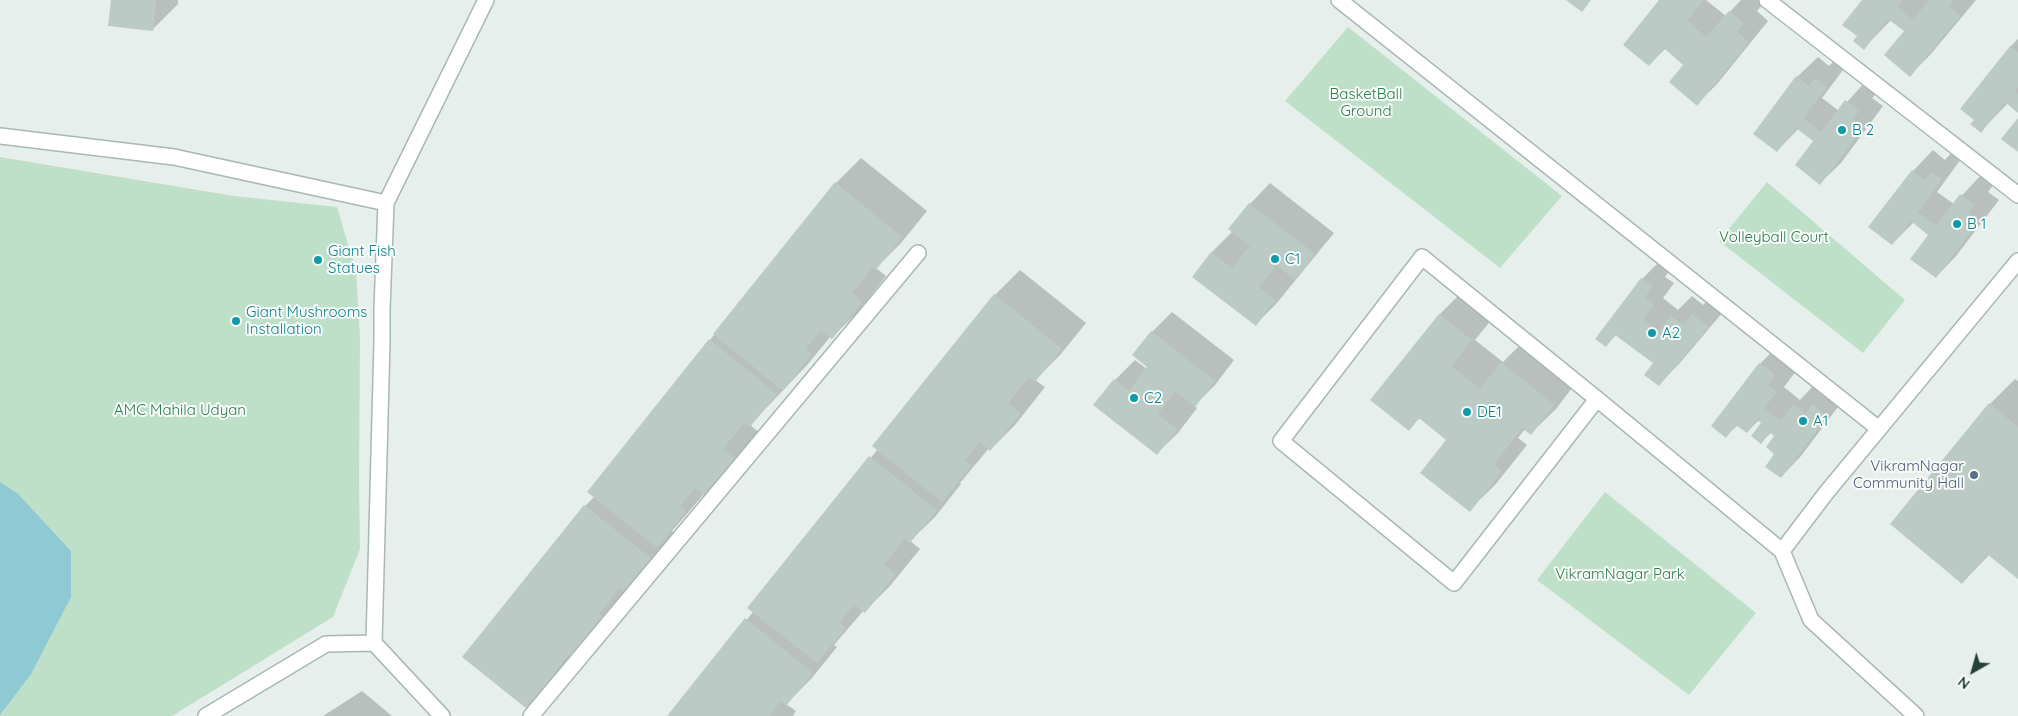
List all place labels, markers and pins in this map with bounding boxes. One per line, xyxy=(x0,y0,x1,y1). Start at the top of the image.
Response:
place label: B 2 xyxy=(1852,121,1874,139)
marker: B 2 xyxy=(1836,124,1848,136)
place label: B 1 xyxy=(1967,215,1986,233)
marker: B 1 xyxy=(1951,218,1963,230)
place label: Giant Fish Statues xyxy=(328,242,396,277)
place label: C1 xyxy=(1285,250,1300,268)
marker: C1 xyxy=(1269,253,1281,265)
marker: Giant Fish Statues xyxy=(312,254,324,266)
place label: Giant Mushrooms Installation xyxy=(246,303,367,338)
marker: Giant Mushrooms Installation xyxy=(230,315,242,327)
place label: A2 xyxy=(1662,324,1680,342)
marker: A2 xyxy=(1646,327,1658,339)
place label: C2 xyxy=(1144,389,1162,407)
marker: C2 xyxy=(1128,392,1140,404)
place label: DE1 xyxy=(1477,403,1502,421)
marker: DE1 xyxy=(1461,406,1473,418)
place label: A1 xyxy=(1813,412,1828,430)
marker: A1 xyxy=(1797,415,1809,427)
place label: VikramNagar Community Hall xyxy=(1853,457,1964,492)
marker: VikramNagar Community Hall xyxy=(1968,469,1980,481)

